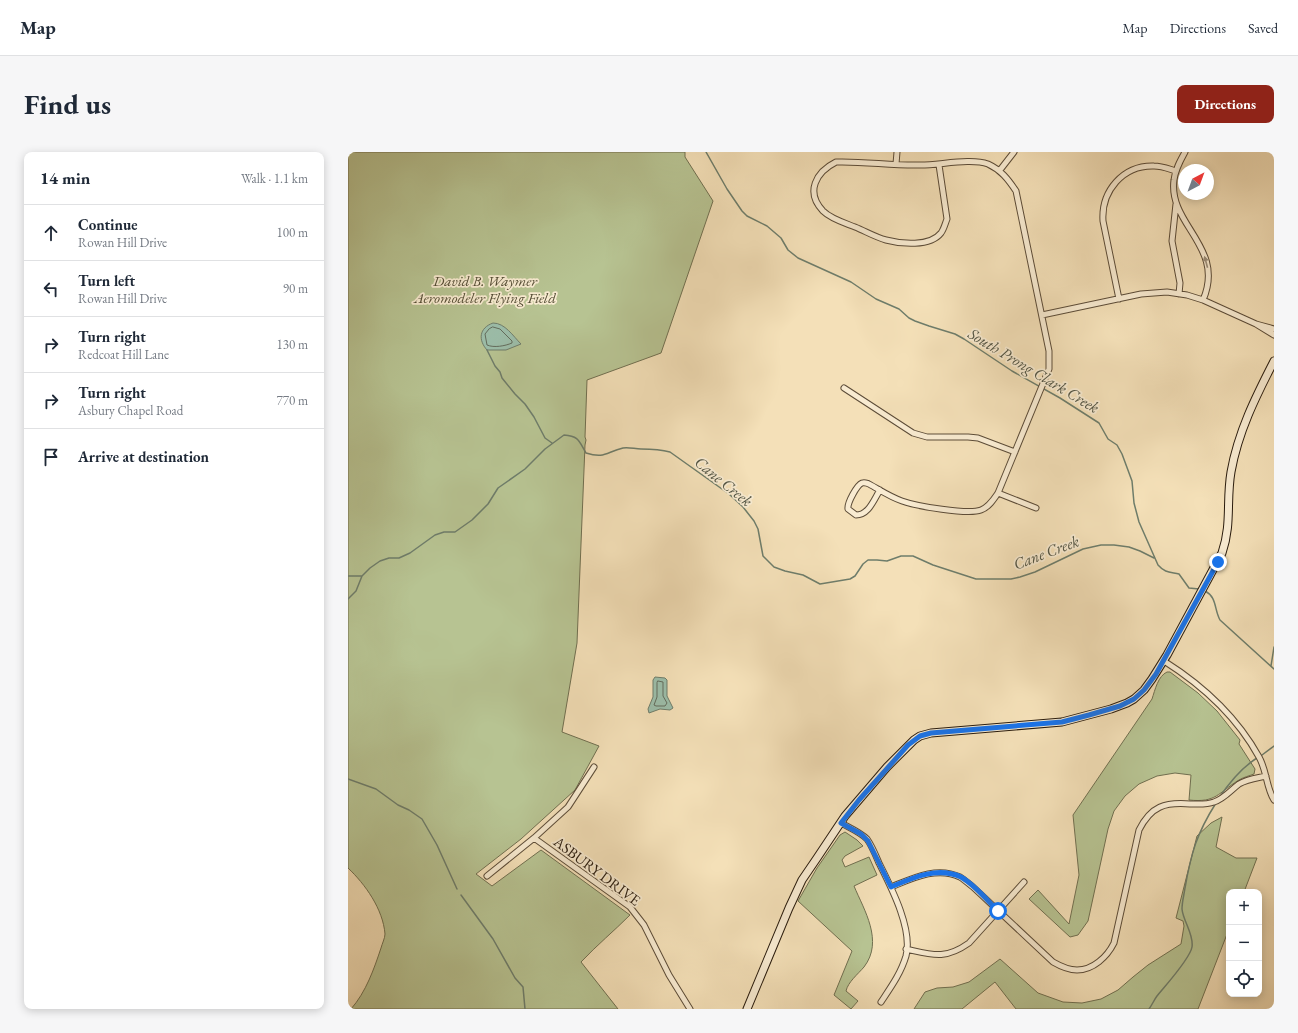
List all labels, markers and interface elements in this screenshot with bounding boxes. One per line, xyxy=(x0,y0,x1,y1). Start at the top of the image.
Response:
text: Map xyxy=(20,15,56,40)
text: Map xyxy=(1122,19,1148,37)
text: Directions xyxy=(1170,19,1226,37)
text: Saved xyxy=(1248,19,1278,37)
button: Directions xyxy=(1177,85,1274,123)
text: Find us xyxy=(24,86,111,122)
north arrow xyxy=(1178,164,1214,200)
text: 14 min xyxy=(40,167,90,189)
text: Walk · 1.1 km xyxy=(241,170,308,187)
text: Continue xyxy=(78,215,138,234)
icon: ahead xyxy=(40,222,62,244)
text: 100 m xyxy=(277,224,308,241)
text: Rowan Hill Drive xyxy=(78,234,167,251)
one-way arrow xyxy=(1203,256,1209,269)
text: Turn left xyxy=(78,271,135,290)
park label: David B. Waymer Aeromodeler Flying Field xyxy=(413,271,556,307)
icon: left xyxy=(40,278,62,300)
text: 90 m xyxy=(283,280,308,297)
text: Rowan Hill Drive xyxy=(78,290,167,307)
water label: South Prong Clark Creek xyxy=(964,322,1104,418)
text: Turn right xyxy=(78,327,146,346)
icon: right xyxy=(40,334,62,356)
text: 130 m xyxy=(277,336,308,353)
text: Redcoat Hill Lane xyxy=(78,346,169,363)
text: Turn right xyxy=(78,383,146,402)
icon: right xyxy=(40,390,62,412)
text: 770 m xyxy=(277,392,308,409)
text: Asbury Chapel Road xyxy=(78,402,183,419)
icon: arrive xyxy=(40,446,62,468)
text: Arrive at destination xyxy=(78,447,209,466)
water label: Cane Creek xyxy=(690,452,758,512)
water label: Cane Creek xyxy=(1010,530,1083,575)
route end xyxy=(1209,553,1227,571)
street label: ASBURY DRIVE xyxy=(549,831,645,910)
map controls xyxy=(1226,889,1262,997)
button: + xyxy=(1226,889,1262,925)
route start xyxy=(989,902,1007,920)
button: − xyxy=(1226,925,1262,961)
button: locate xyxy=(1226,961,1262,997)

